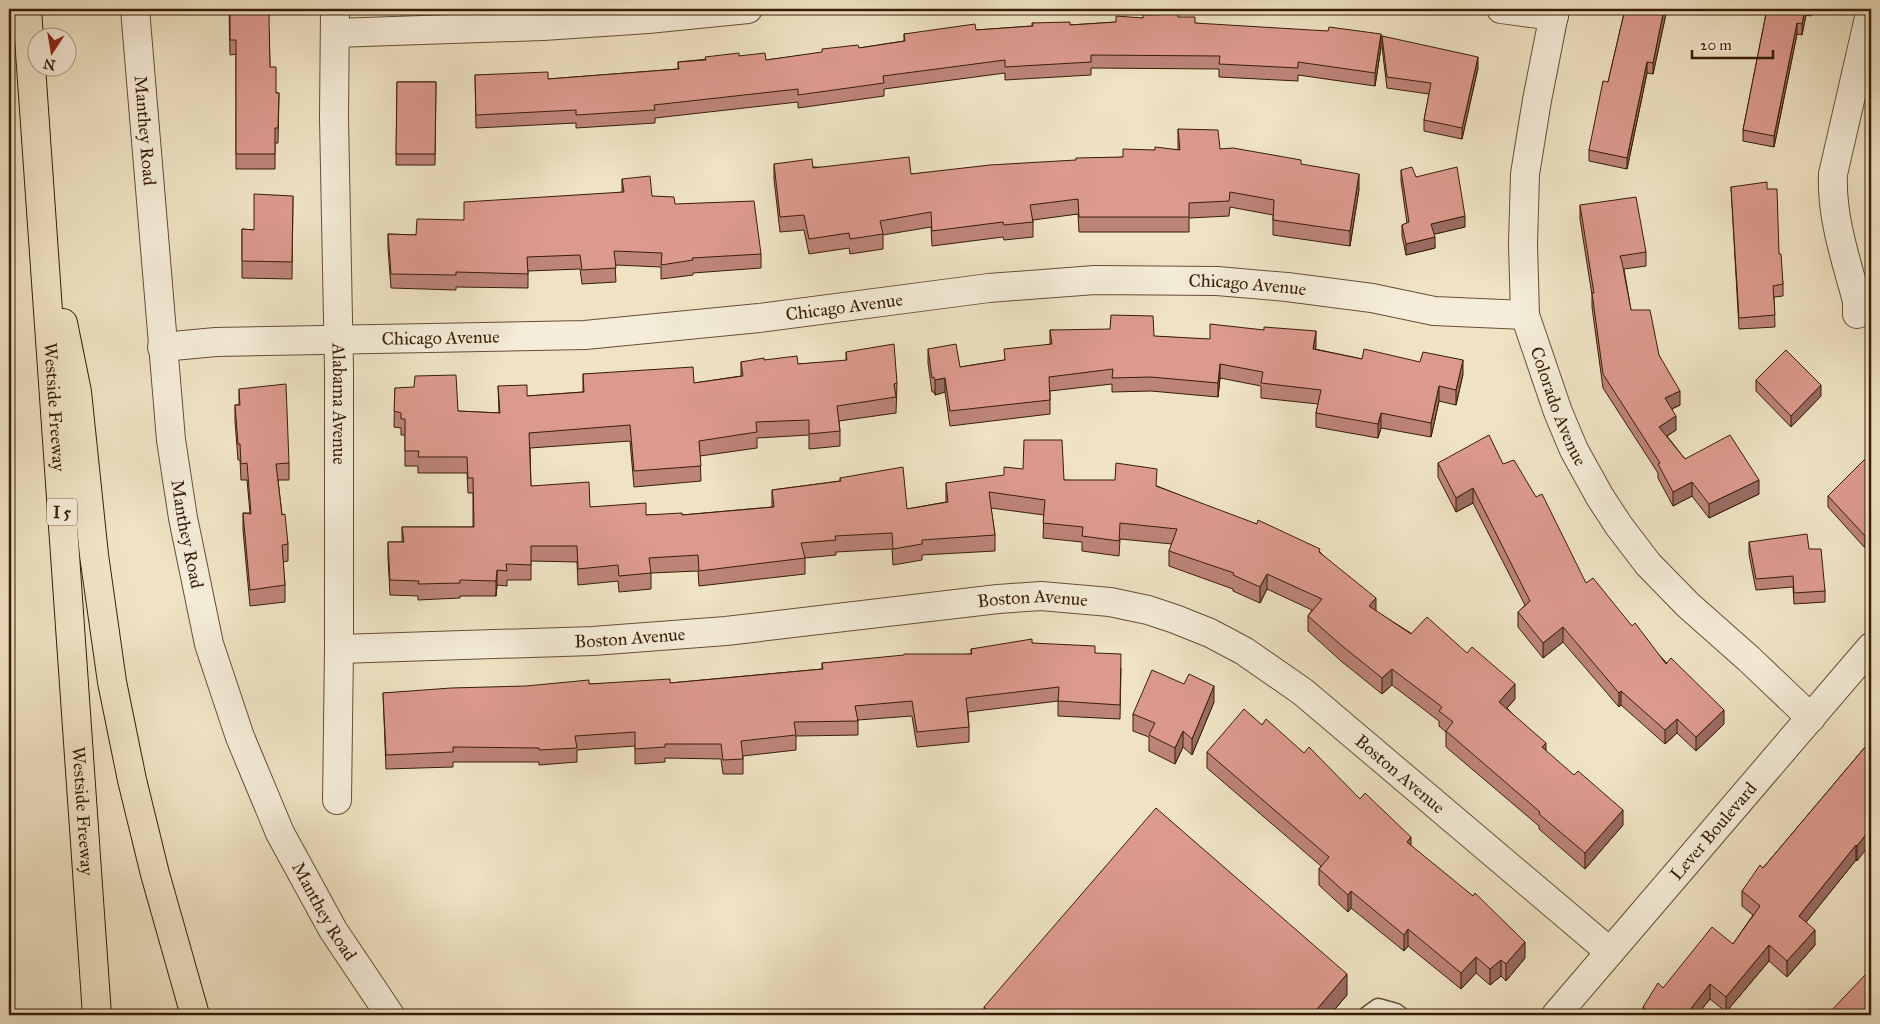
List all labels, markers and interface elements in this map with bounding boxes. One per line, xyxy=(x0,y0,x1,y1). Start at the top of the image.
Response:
north arrow xyxy=(28,28,78,78)
scale bar xyxy=(1692,28,1774,60)
text: 20 m xyxy=(1700,36,1732,54)
text: N xyxy=(42,55,57,74)
street label: Manthey Road xyxy=(130,75,161,186)
street label: Chicago Avenue xyxy=(1189,270,1308,300)
street label: Chicago Avenue xyxy=(784,288,904,325)
street label: Chicago Avenue xyxy=(382,326,500,350)
street label: Westside Freeway xyxy=(39,342,70,473)
street label: Alabama Avenue xyxy=(327,342,350,465)
street label: Colorado Avenue xyxy=(1526,344,1592,470)
street label: Manthey Road xyxy=(166,478,208,590)
road number: I 5 xyxy=(47,498,77,526)
street label: Boston Avenue xyxy=(976,585,1089,612)
street label: Boston Avenue xyxy=(574,623,686,653)
street label: Boston Avenue xyxy=(1350,730,1449,818)
street label: Westside Freeway xyxy=(67,746,98,877)
street label: Lever Boulevard xyxy=(1665,778,1761,885)
street label: Manthey Road xyxy=(287,858,361,965)

